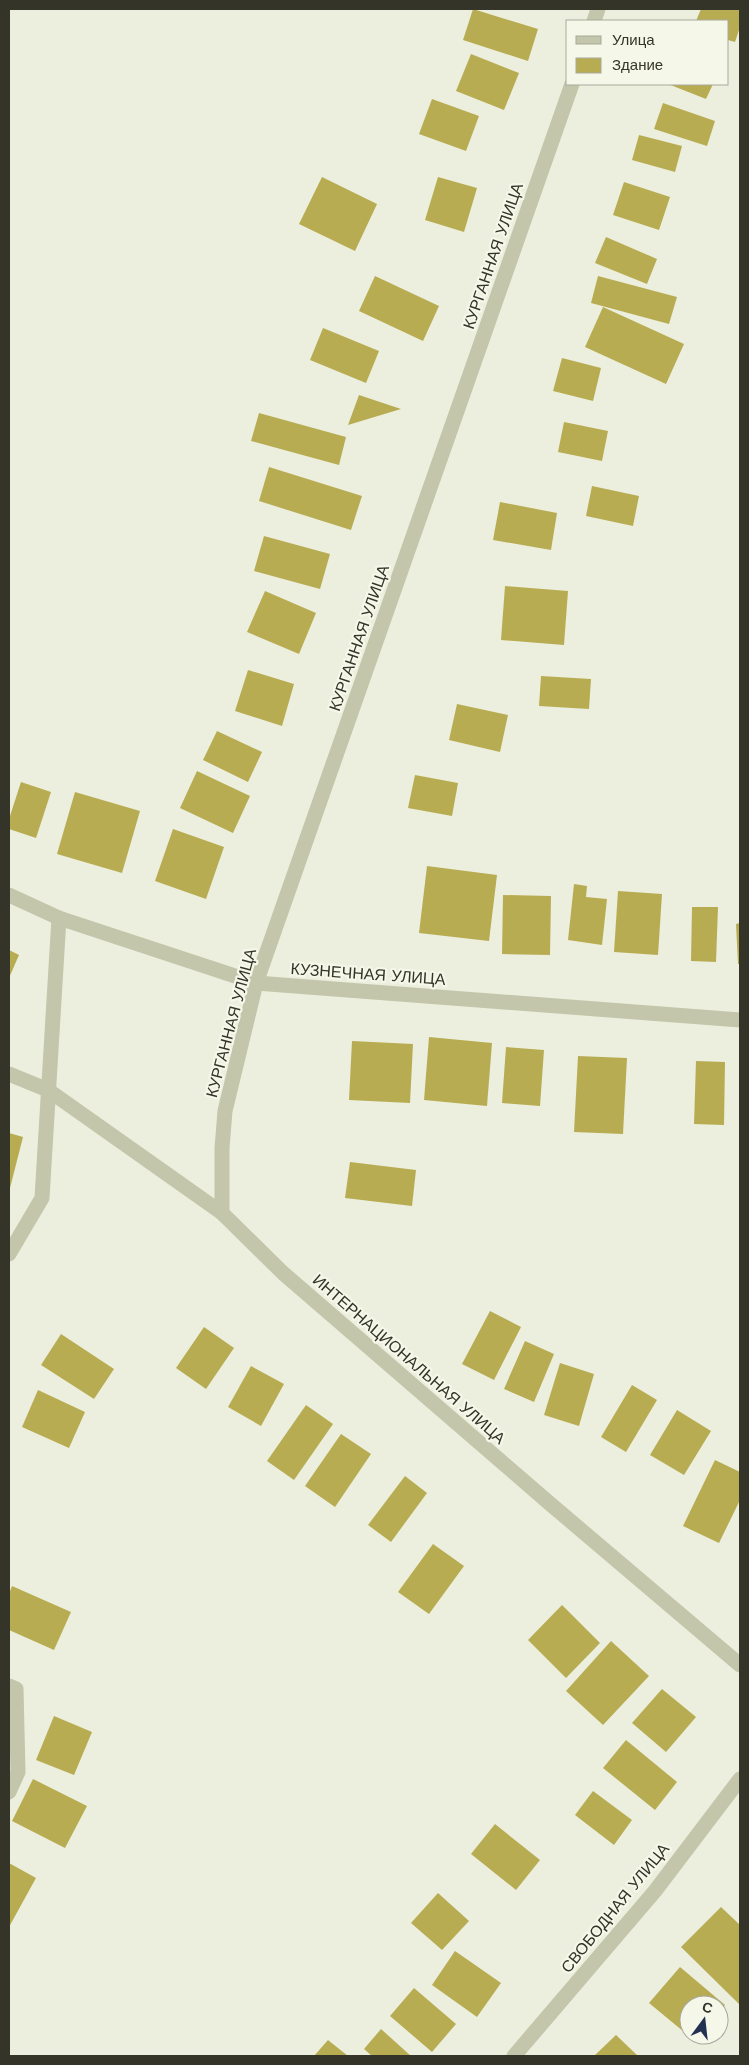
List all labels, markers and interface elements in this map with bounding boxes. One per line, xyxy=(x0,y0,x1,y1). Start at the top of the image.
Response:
legend xyxy=(566,20,729,85)
text: Улица xyxy=(612,31,655,49)
text: Здание xyxy=(612,56,663,74)
street label: КУРГАННАЯ УЛИЦА xyxy=(459,180,527,332)
street label: КУРГАННАЯ УЛИЦА xyxy=(325,562,393,714)
street label: КУРГАННАЯ УЛИЦА xyxy=(202,946,260,1100)
street label: КУЗНЕЧНАЯ УЛИЦА xyxy=(290,959,446,989)
street label: ИНТЕРНАЦИОНАЛЬНАЯ УЛИЦА xyxy=(309,1270,509,1448)
street label: СВОБОДНАЯ УЛИЦА xyxy=(557,1839,673,1976)
north arrow xyxy=(679,1995,729,2045)
text: С xyxy=(700,1998,714,2016)

